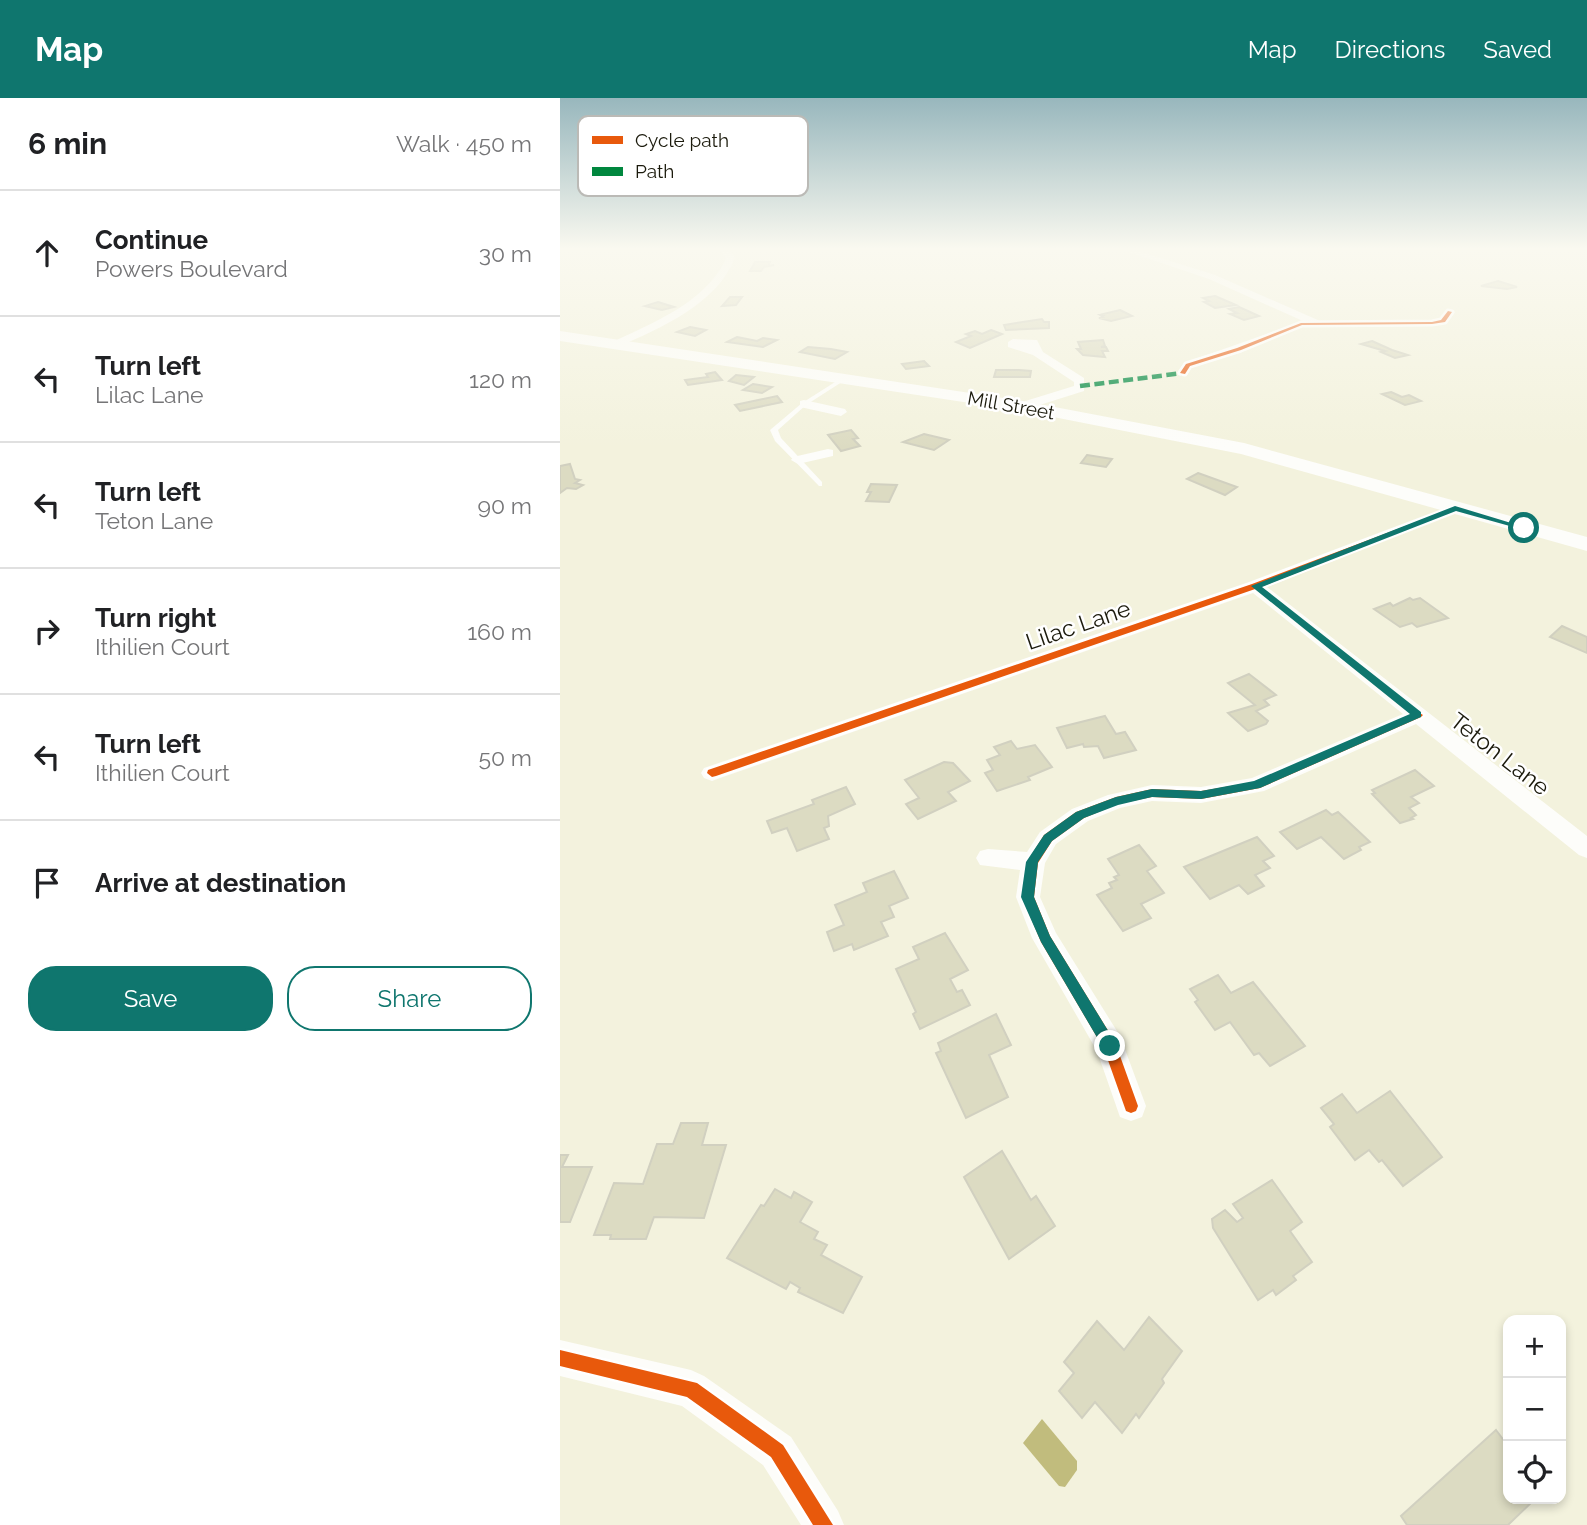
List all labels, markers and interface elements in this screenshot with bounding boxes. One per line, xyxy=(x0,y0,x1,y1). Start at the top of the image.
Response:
text: Map xyxy=(35,30,103,69)
text: Map xyxy=(1248,35,1297,64)
text: Directions xyxy=(1335,35,1445,64)
text: Saved xyxy=(1483,35,1552,64)
legend xyxy=(578,116,808,196)
text: 6 min xyxy=(28,126,107,161)
text: Cycle path xyxy=(635,129,729,151)
text: Walk · 450 m xyxy=(396,130,532,157)
text: Path xyxy=(635,160,674,182)
text: Continue xyxy=(95,225,208,255)
icon: ahead xyxy=(28,234,66,272)
text: 30 m xyxy=(479,240,532,267)
text: Powers Boulevard xyxy=(95,255,288,282)
text: Turn left xyxy=(95,351,201,381)
icon: left xyxy=(28,360,66,398)
text: 120 m xyxy=(469,366,532,393)
text: Lilac Lane xyxy=(95,381,204,408)
street label: Mill Street xyxy=(966,387,1057,424)
text: Turn left xyxy=(95,477,201,507)
icon: left xyxy=(28,486,66,524)
text: 90 m xyxy=(477,492,532,519)
text: Teton Lane xyxy=(95,507,213,534)
route start xyxy=(1508,512,1539,543)
street label: Lilac Lane xyxy=(1022,594,1134,655)
text: Turn right xyxy=(95,603,216,633)
icon: right xyxy=(28,612,66,650)
text: 160 m xyxy=(467,618,532,645)
text: Ithilien Court xyxy=(95,633,230,660)
street label: Teton Lane xyxy=(1445,707,1555,801)
text: Turn left xyxy=(95,729,201,759)
icon: left xyxy=(28,738,66,776)
text: 50 m xyxy=(478,744,532,771)
text: Ithilien Court xyxy=(95,759,230,786)
icon: arrive xyxy=(28,864,66,902)
text: Arrive at destination xyxy=(95,868,346,898)
button: Save xyxy=(28,966,273,1031)
button: Share xyxy=(287,966,532,1031)
route end xyxy=(1094,1030,1125,1061)
map controls xyxy=(1503,1315,1566,1504)
button: + xyxy=(1503,1315,1566,1378)
button: − xyxy=(1503,1378,1566,1441)
button: locate xyxy=(1503,1441,1566,1504)

